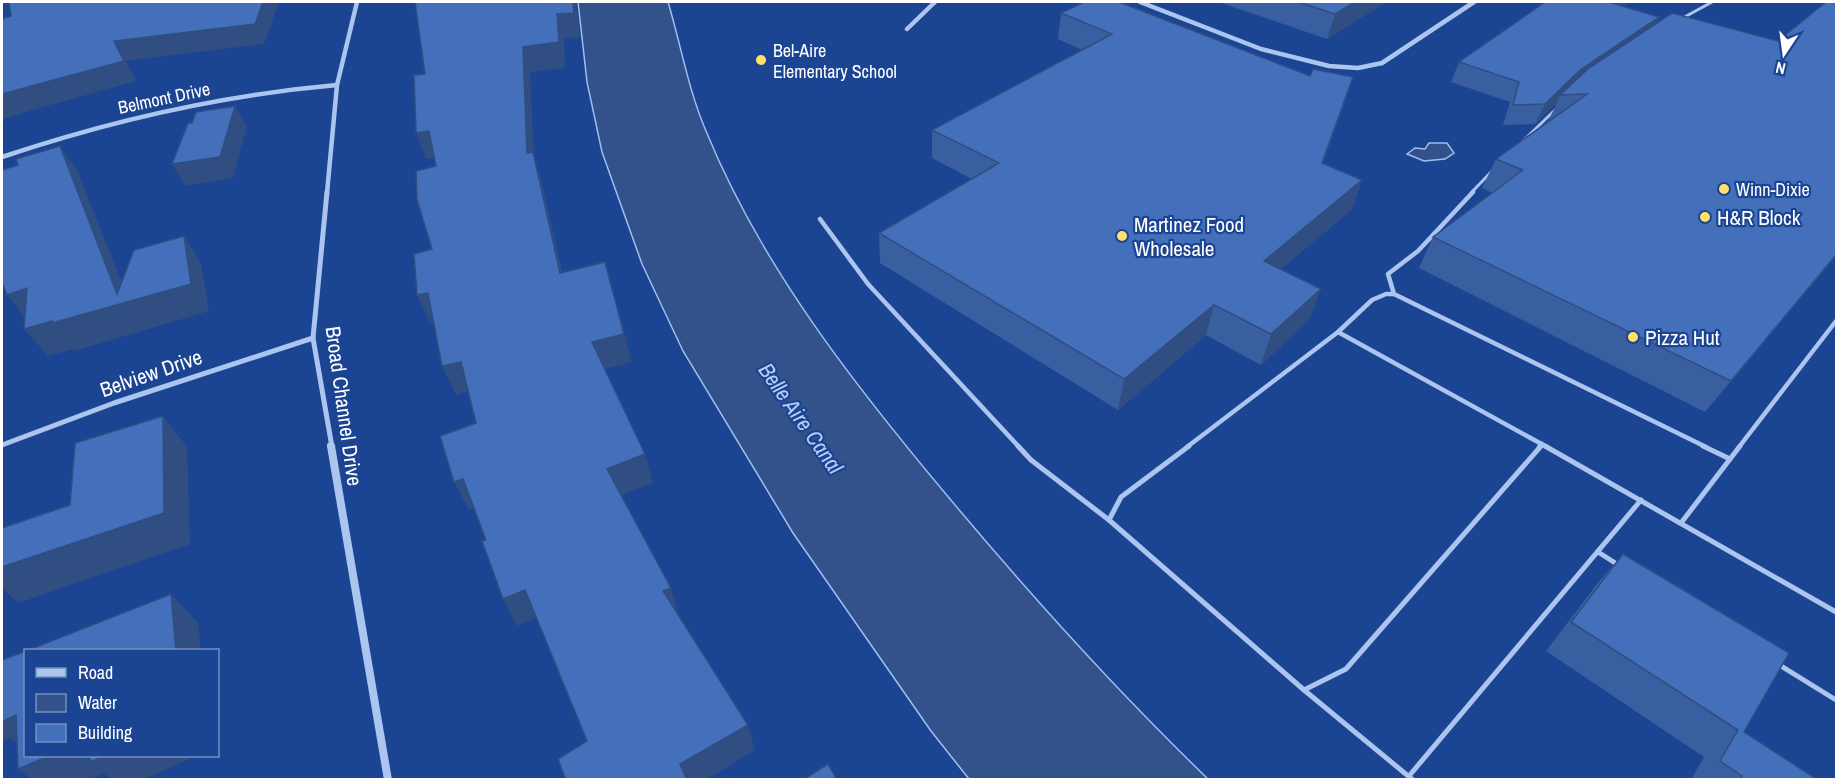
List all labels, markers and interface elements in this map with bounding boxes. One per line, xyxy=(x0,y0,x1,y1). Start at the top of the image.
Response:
north arrow xyxy=(1754,24,1814,84)
place label: Bel-Aire Elementary School xyxy=(773,38,897,84)
marker: Bel-Aire Elementary School xyxy=(754,53,768,67)
text: N xyxy=(1774,57,1788,80)
street label: Belmont Drive xyxy=(116,76,212,120)
place label: Winn-Dixie xyxy=(1736,177,1810,202)
marker: Winn-Dixie xyxy=(1717,182,1731,196)
place label: H&R Block xyxy=(1717,203,1801,232)
place label: Martinez Food Wholesale xyxy=(1134,210,1244,263)
marker: H&R Block xyxy=(1698,210,1712,224)
marker: Martinez Food Wholesale xyxy=(1115,229,1129,243)
place label: Pizza Hut xyxy=(1645,323,1720,352)
street label: Broad Channel Drive xyxy=(318,324,370,488)
marker: Pizza Hut xyxy=(1626,330,1640,344)
street label: Belview Drive xyxy=(96,342,206,404)
water label: Belle Aire Canal xyxy=(752,357,851,480)
legend xyxy=(24,649,219,757)
text: Road xyxy=(78,660,113,685)
text: Water xyxy=(78,690,117,715)
text: Building xyxy=(78,720,133,745)

